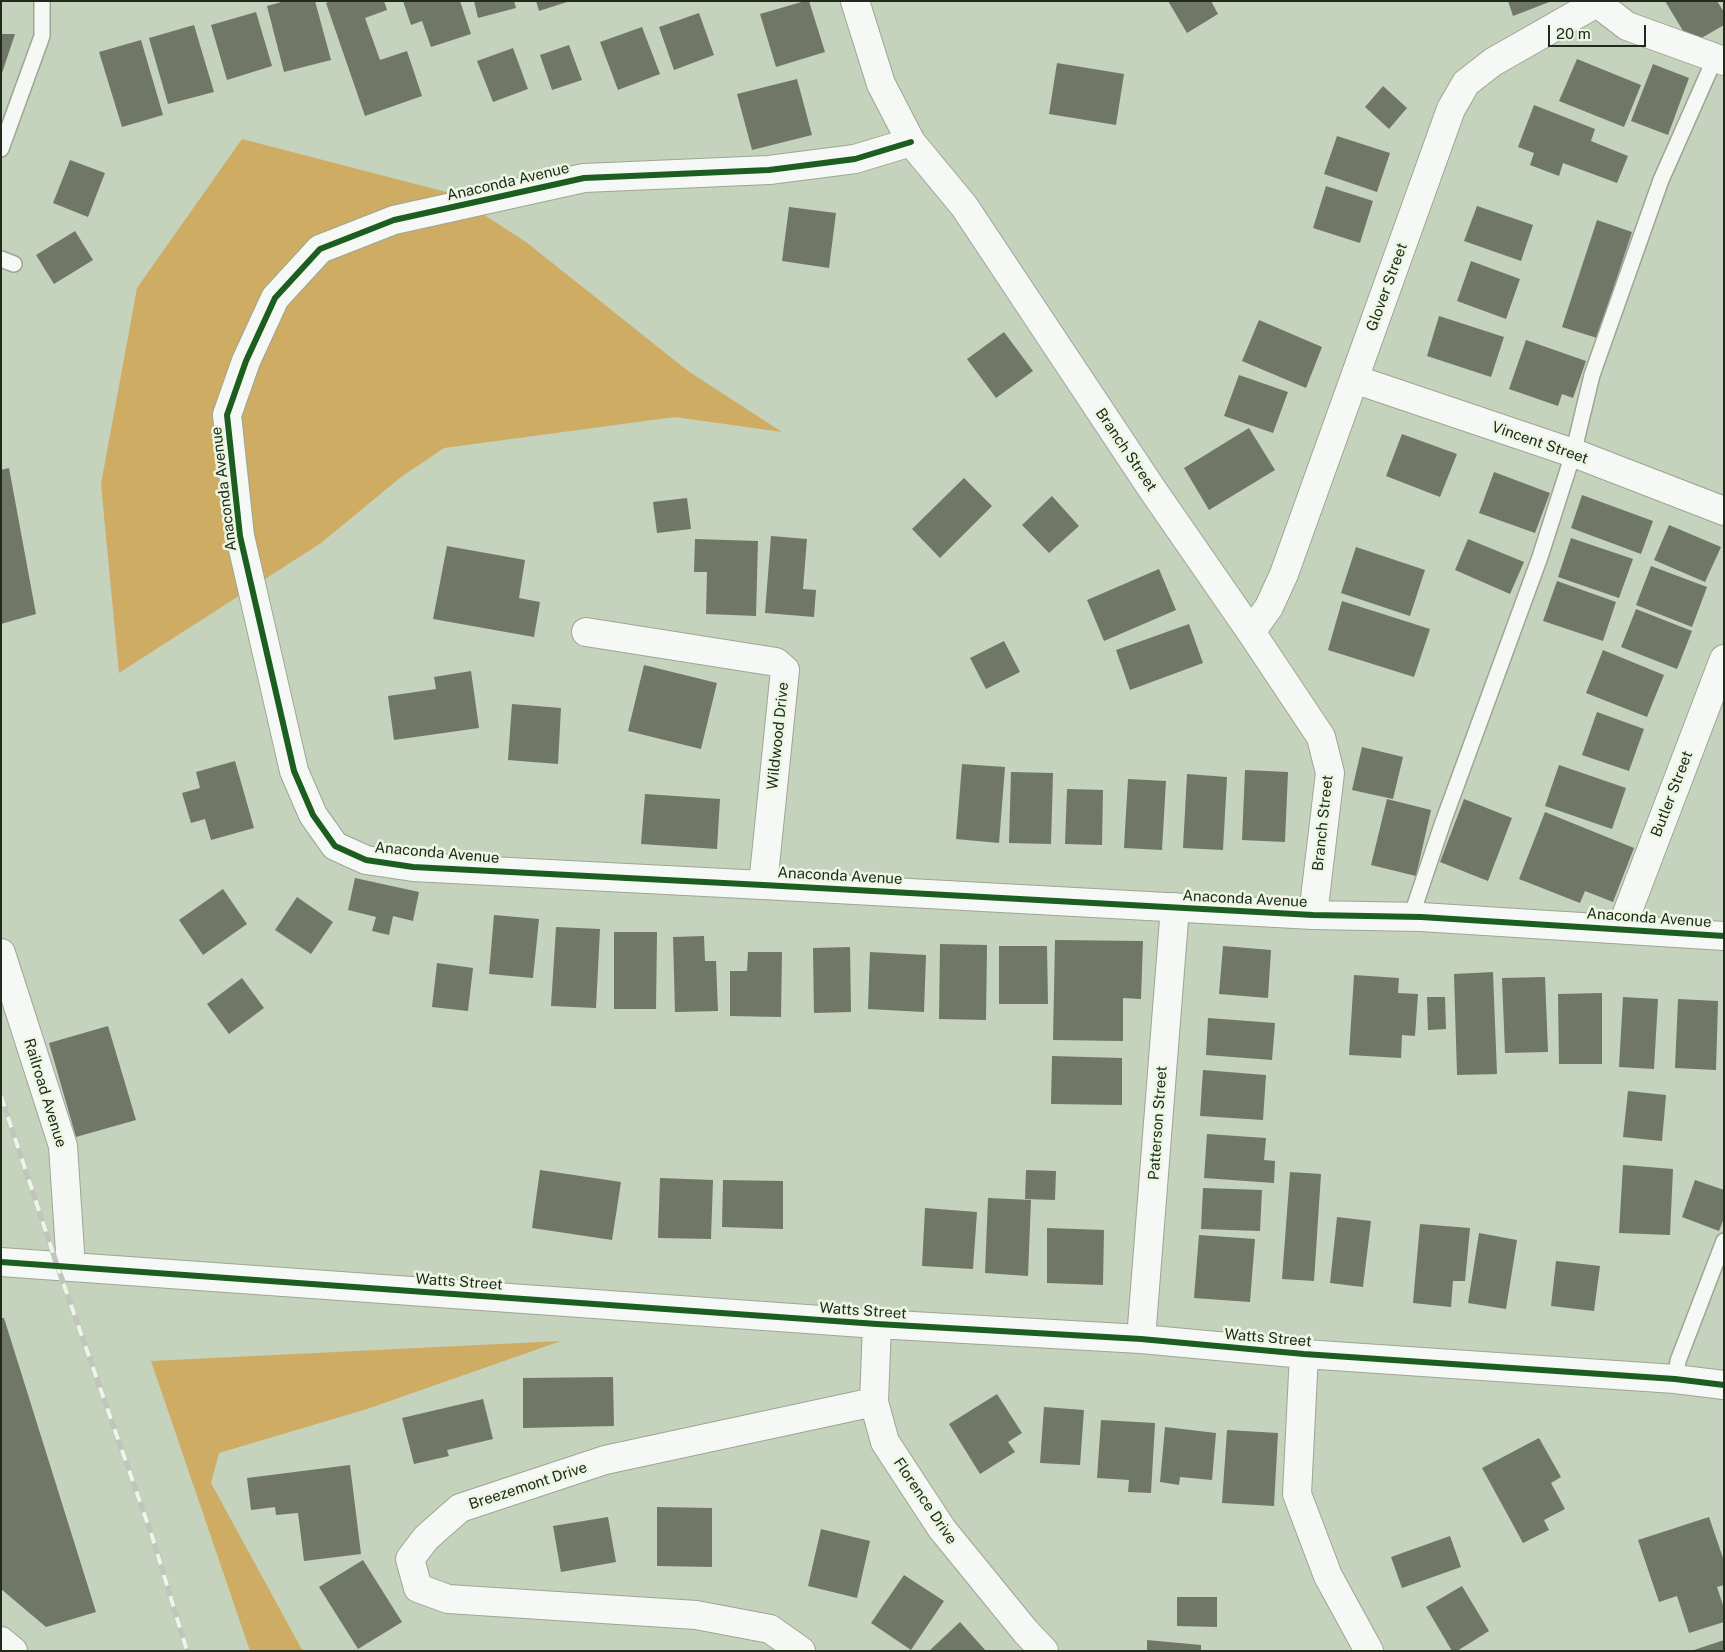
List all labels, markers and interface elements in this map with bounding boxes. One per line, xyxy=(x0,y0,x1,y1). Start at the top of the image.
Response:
scale bar xyxy=(1550,15,1648,47)
text: 20 m xyxy=(1556,25,1591,42)
street label: Anaconda Avenue xyxy=(445,159,571,205)
street label: Glover Street xyxy=(1363,240,1411,334)
street label: Branch Street xyxy=(1091,405,1161,495)
street label: Vincent Street xyxy=(1489,418,1591,468)
street label: Anaconda Avenue xyxy=(207,426,241,552)
street label: Wildwood Drive xyxy=(763,681,793,791)
street label: Butler Street xyxy=(1647,748,1697,840)
street label: Branch Street xyxy=(1309,774,1337,872)
street label: Anaconda Avenue xyxy=(374,839,500,867)
street label: Anaconda Avenue xyxy=(777,864,903,888)
street label: Anaconda Avenue xyxy=(1182,887,1308,911)
street label: Anaconda Avenue xyxy=(1586,905,1712,931)
street label: Railroad Avenue xyxy=(20,1036,70,1150)
street label: Patterson Street xyxy=(1145,1065,1171,1181)
street label: Watts Street xyxy=(415,1270,503,1294)
street label: Watts Street xyxy=(819,1299,907,1323)
street label: Watts Street xyxy=(1224,1325,1312,1351)
street label: Florence Drive xyxy=(889,1454,961,1548)
street label: Breezemont Drive xyxy=(467,1458,589,1514)

